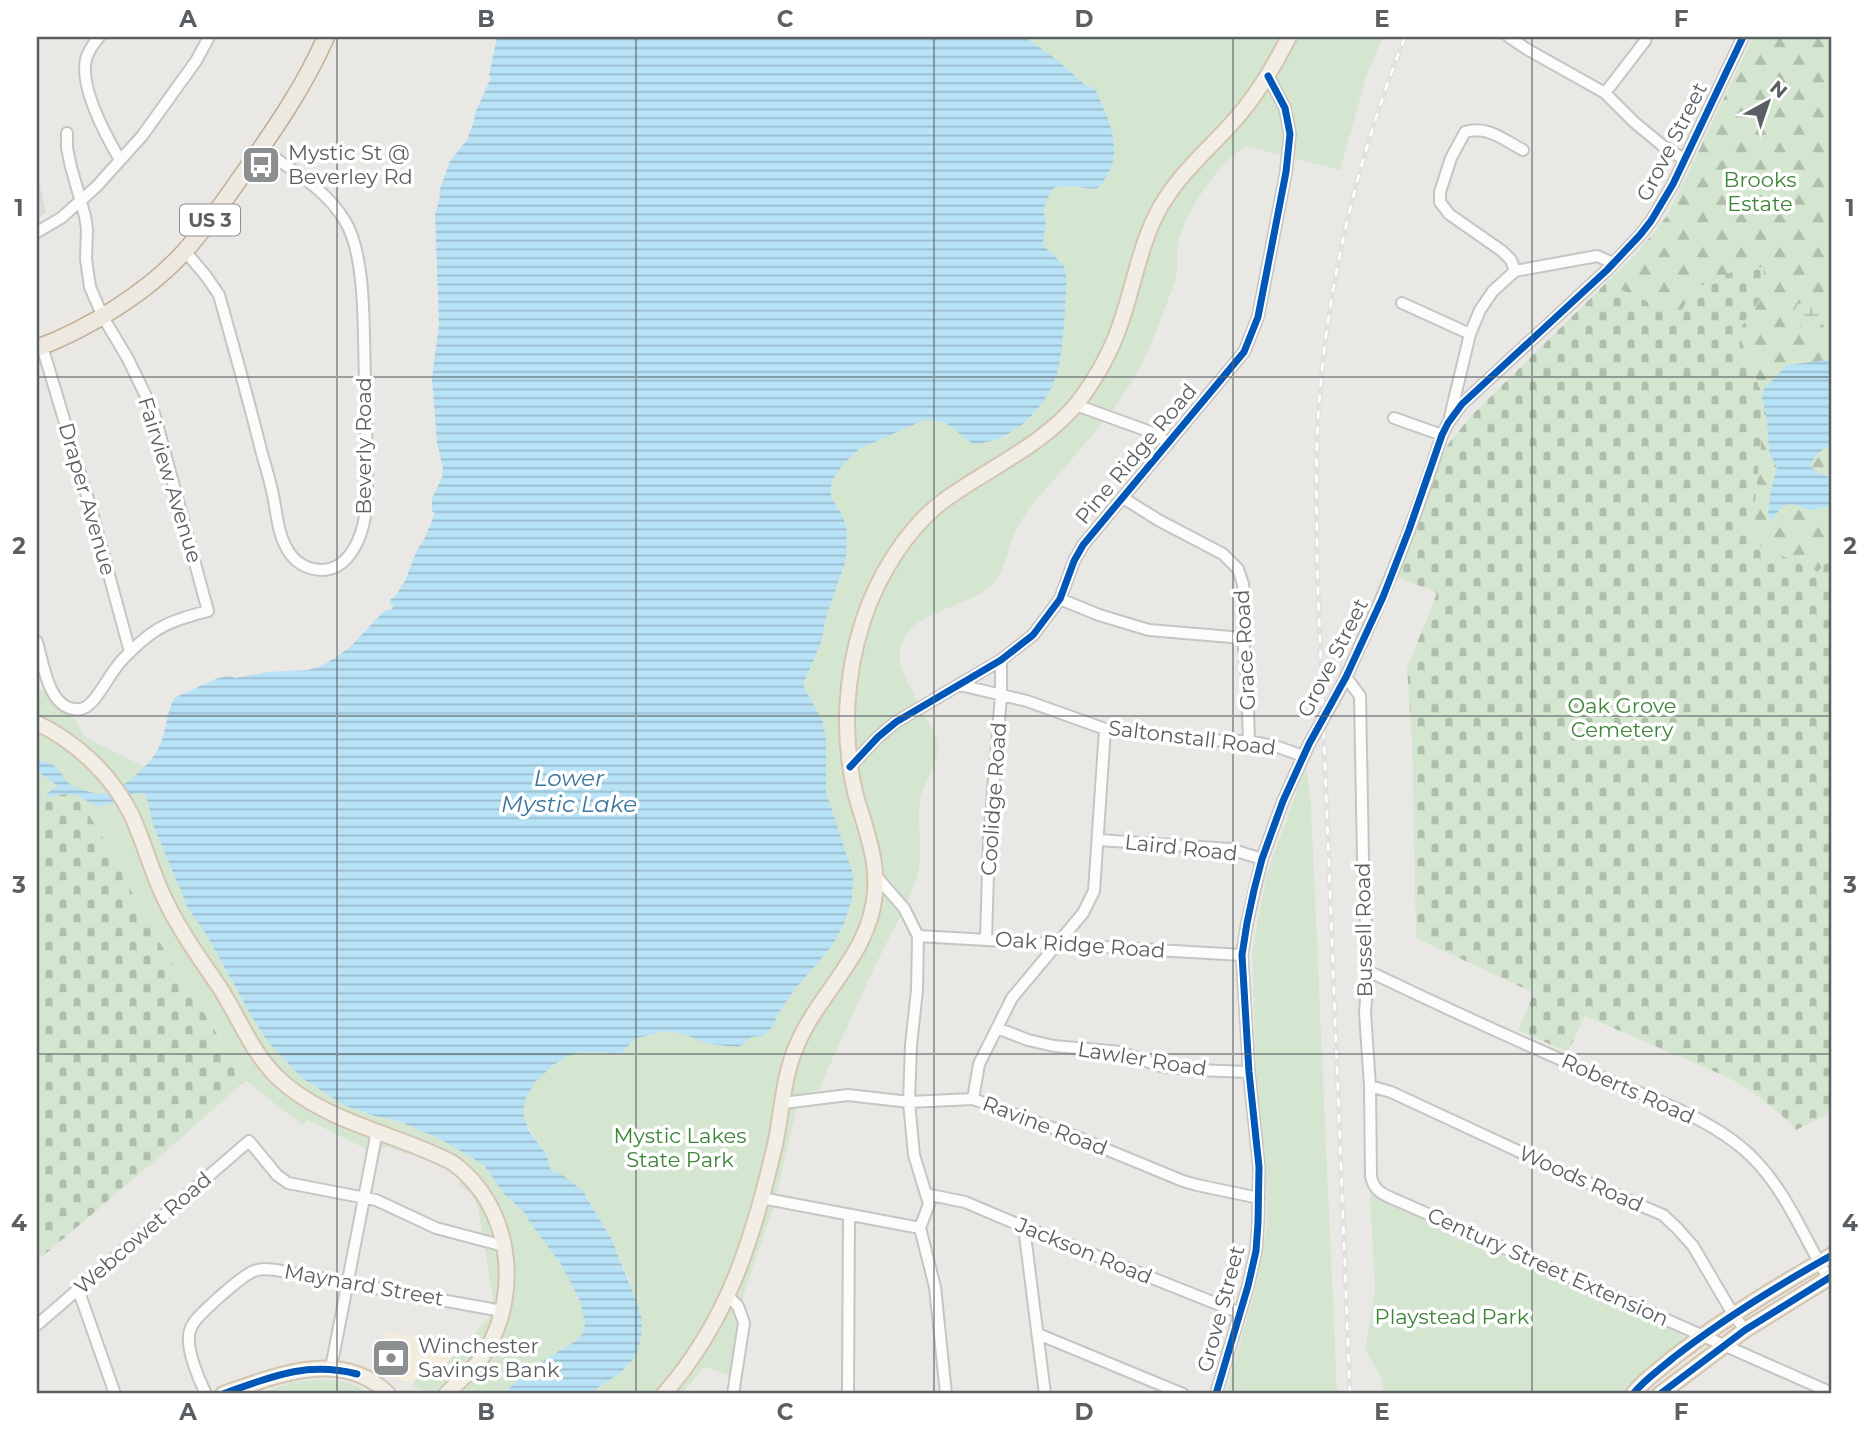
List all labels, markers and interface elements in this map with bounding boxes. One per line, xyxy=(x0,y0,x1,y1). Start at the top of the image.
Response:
text: A xyxy=(178,5,197,33)
text: B xyxy=(477,5,495,33)
text: C xyxy=(777,5,794,33)
text: D xyxy=(1075,5,1094,33)
text: E xyxy=(1374,5,1390,33)
text: F xyxy=(1674,5,1689,33)
north arrow xyxy=(1732,66,1802,136)
text: N xyxy=(1765,76,1792,103)
street label: Grove Street xyxy=(1631,78,1712,205)
place label: Mystic St @ Beverley Rd xyxy=(288,140,413,189)
bus stop icon: Mystic St @ Beverley Rd xyxy=(240,144,282,186)
park label: Brooks Estate xyxy=(1724,167,1796,216)
text: 1 xyxy=(14,194,24,222)
text: 1 xyxy=(1845,194,1855,222)
road number: US 3 xyxy=(180,204,240,235)
street label: Beverly Road xyxy=(351,377,376,515)
street label: Pine Ridge Road xyxy=(1070,378,1202,529)
street label: Fairview Avenue xyxy=(133,394,208,566)
street label: Draper Avenue xyxy=(54,420,121,578)
text: 2 xyxy=(12,532,26,560)
text: 2 xyxy=(1843,532,1857,560)
street label: Grace Road xyxy=(1229,589,1260,711)
street label: Grove Street xyxy=(1292,594,1373,721)
park label: Oak Grove Cemetery xyxy=(1567,693,1677,742)
street label: Saltonstall Road xyxy=(1107,715,1277,760)
street label: Coolidge Road xyxy=(976,721,1011,877)
water label: Lower Mystic Lake xyxy=(501,764,637,818)
street label: Laird Road xyxy=(1123,829,1239,866)
street label: Bussell Road xyxy=(1350,862,1377,998)
text: 3 xyxy=(11,871,26,899)
text: 3 xyxy=(1842,871,1857,899)
street label: Oak Ridge Road xyxy=(994,926,1166,963)
street label: Lawler Road xyxy=(1076,1036,1208,1081)
street label: Roberts Road xyxy=(1558,1048,1699,1129)
street label: Ravine Road xyxy=(979,1090,1111,1161)
park label: Mystic Lakes State Park xyxy=(614,1123,746,1172)
street label: Woods Road xyxy=(1515,1140,1647,1217)
street label: Webcowet Road xyxy=(69,1166,216,1299)
street label: Century Street Extension xyxy=(1424,1202,1673,1331)
text: 4 xyxy=(11,1209,27,1237)
text: 4 xyxy=(1842,1209,1858,1237)
street label: Jackson Road xyxy=(1011,1211,1156,1289)
street label: Grove Street xyxy=(1192,1243,1249,1375)
street label: Maynard Street xyxy=(282,1258,446,1311)
park label: Playstead Park xyxy=(1375,1304,1530,1329)
place label: Winchester Savings Bank xyxy=(418,1333,560,1382)
bank icon: Winchester Savings Bank xyxy=(370,1337,412,1379)
text: A xyxy=(178,1398,197,1426)
text: B xyxy=(477,1398,495,1426)
text: C xyxy=(777,1398,794,1426)
text: D xyxy=(1075,1398,1094,1426)
text: E xyxy=(1374,1398,1390,1426)
text: F xyxy=(1674,1398,1689,1426)

